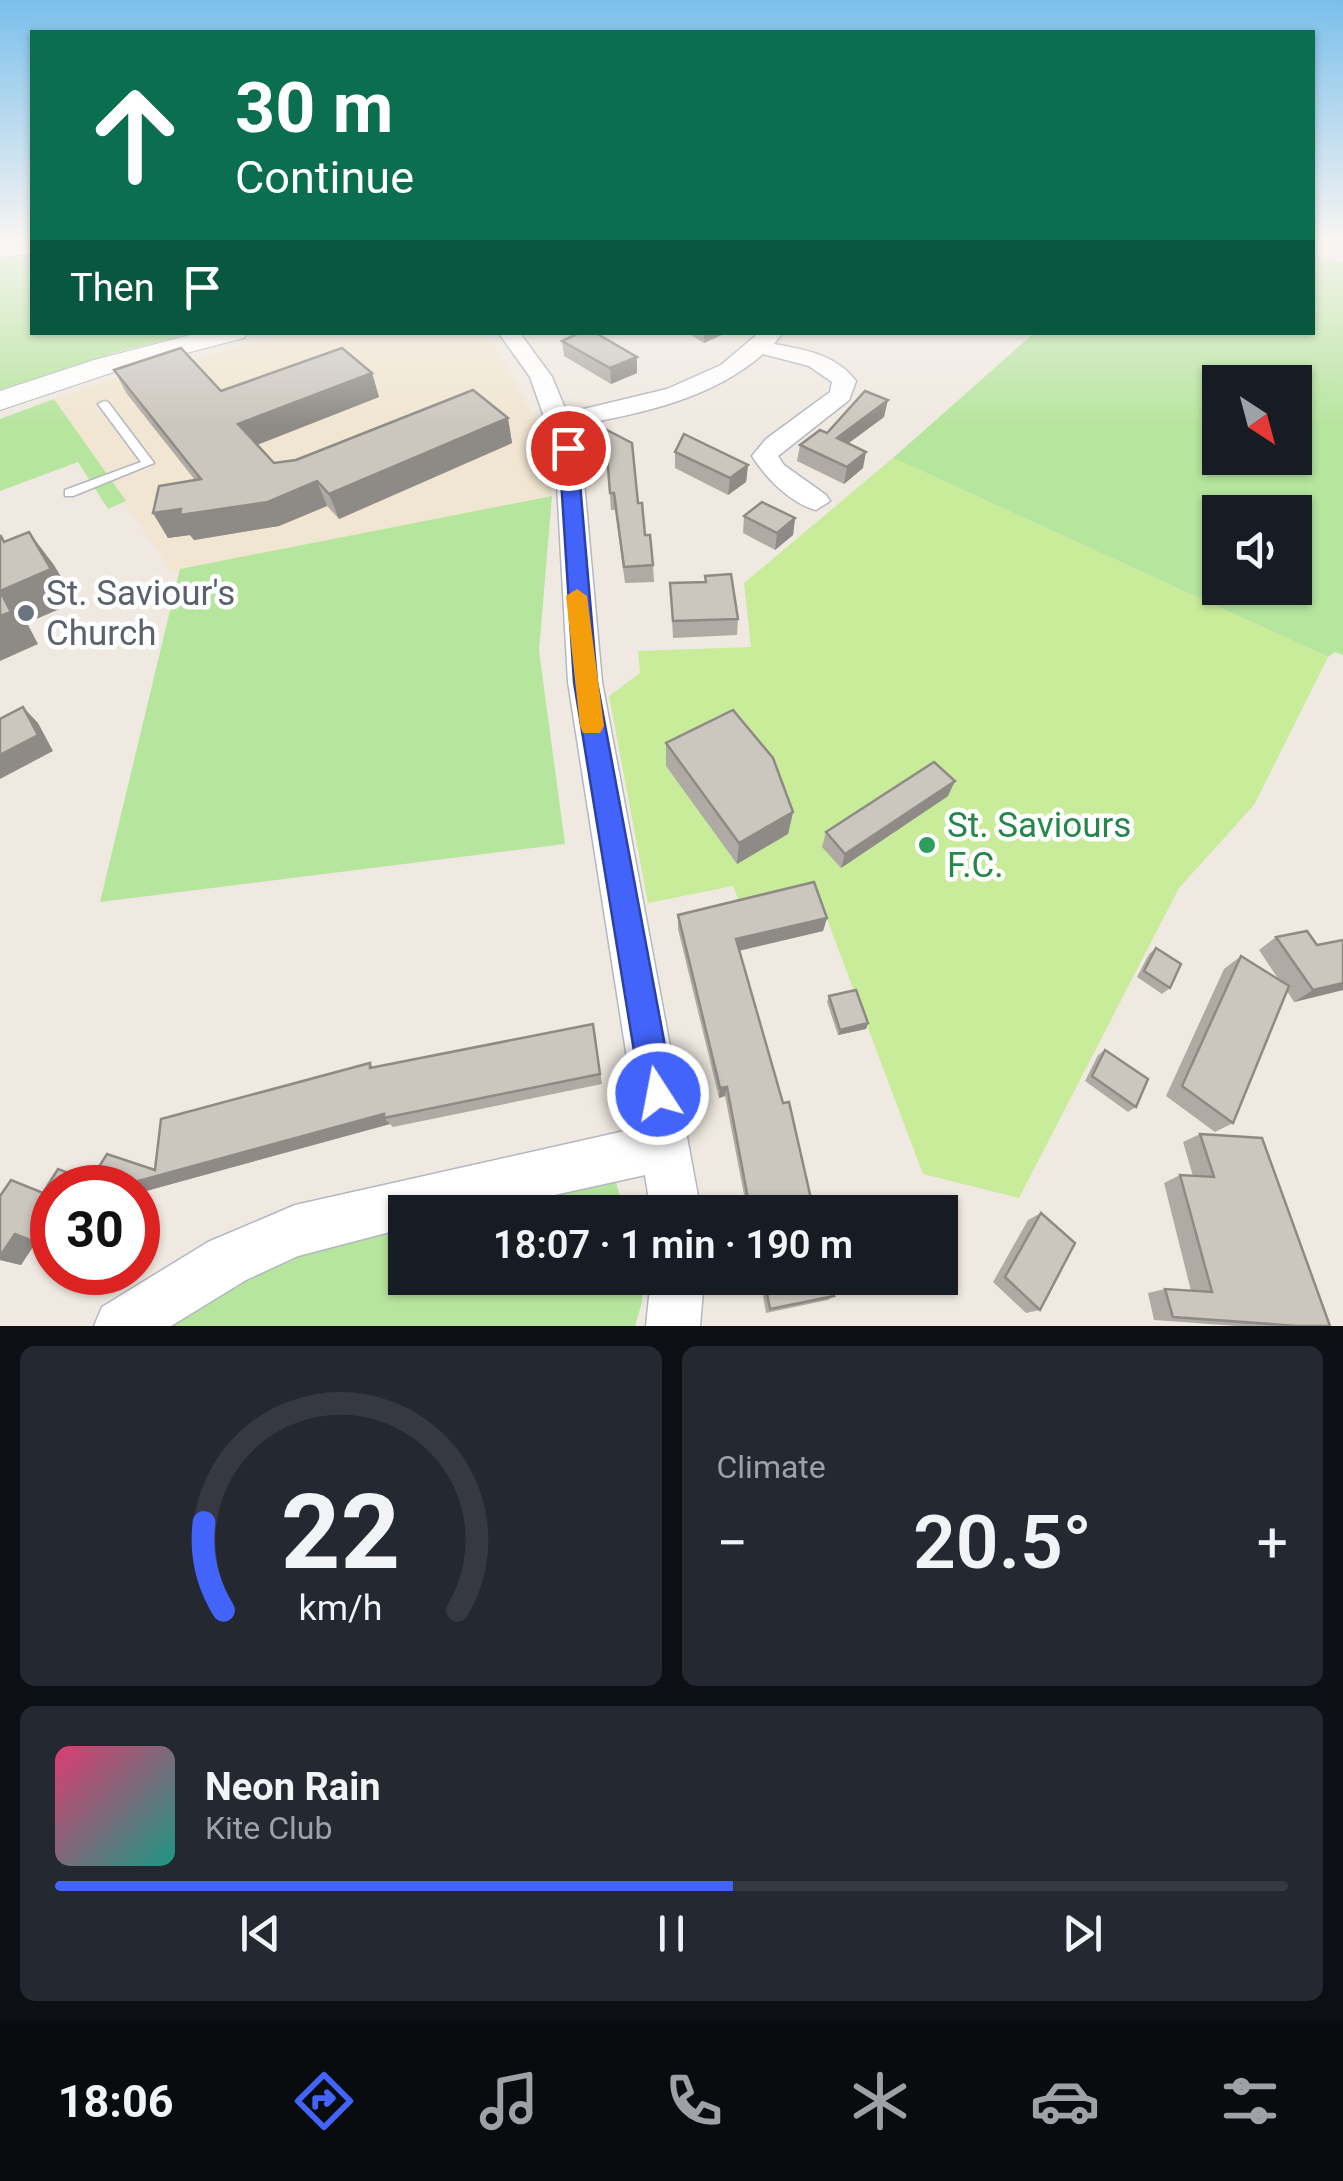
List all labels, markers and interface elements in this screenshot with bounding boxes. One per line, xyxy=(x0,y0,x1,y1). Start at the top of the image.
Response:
text: 30 m xyxy=(235,67,393,149)
icon: ahead xyxy=(70,70,200,200)
text: Continue xyxy=(235,151,414,204)
icon: arrive xyxy=(175,260,230,315)
text: Then xyxy=(70,266,155,310)
north arrow xyxy=(1202,365,1312,475)
map controls xyxy=(1202,365,1312,605)
pin xyxy=(526,406,611,491)
icon: arrive xyxy=(541,421,596,476)
button: sound xyxy=(1202,495,1312,605)
place label: St. Saviour's Church xyxy=(46,573,235,654)
marker: St. Saviour's Church xyxy=(15,602,37,624)
place label: St. Saviours F.C. xyxy=(947,805,1131,886)
marker: St. Saviours F.C. xyxy=(916,834,938,856)
position arrow xyxy=(606,1042,710,1146)
speed limit sign: 30 xyxy=(30,1165,160,1295)
text: 18:07 · 1 min · 190 m xyxy=(493,1223,853,1267)
text: Climate xyxy=(717,1448,826,1486)
text: 22 xyxy=(281,1472,400,1593)
text: 20.5° xyxy=(913,1498,1092,1586)
text: − xyxy=(717,1511,748,1575)
text: + xyxy=(1257,1511,1288,1575)
text: km/h xyxy=(299,1587,383,1629)
text: Neon Rain xyxy=(205,1765,381,1809)
text: Kite Club xyxy=(205,1809,332,1847)
icon: previous xyxy=(233,1906,288,1961)
icon: pause xyxy=(644,1906,699,1961)
icon: next xyxy=(1055,1906,1110,1961)
icon: directions xyxy=(289,2066,359,2136)
icon: music xyxy=(474,2066,544,2136)
icon: phone xyxy=(659,2066,729,2136)
icon: climate xyxy=(845,2066,915,2136)
icon: car xyxy=(1030,2066,1100,2136)
icon: filters xyxy=(1215,2066,1285,2136)
text: 18:06 xyxy=(58,2075,174,2128)

